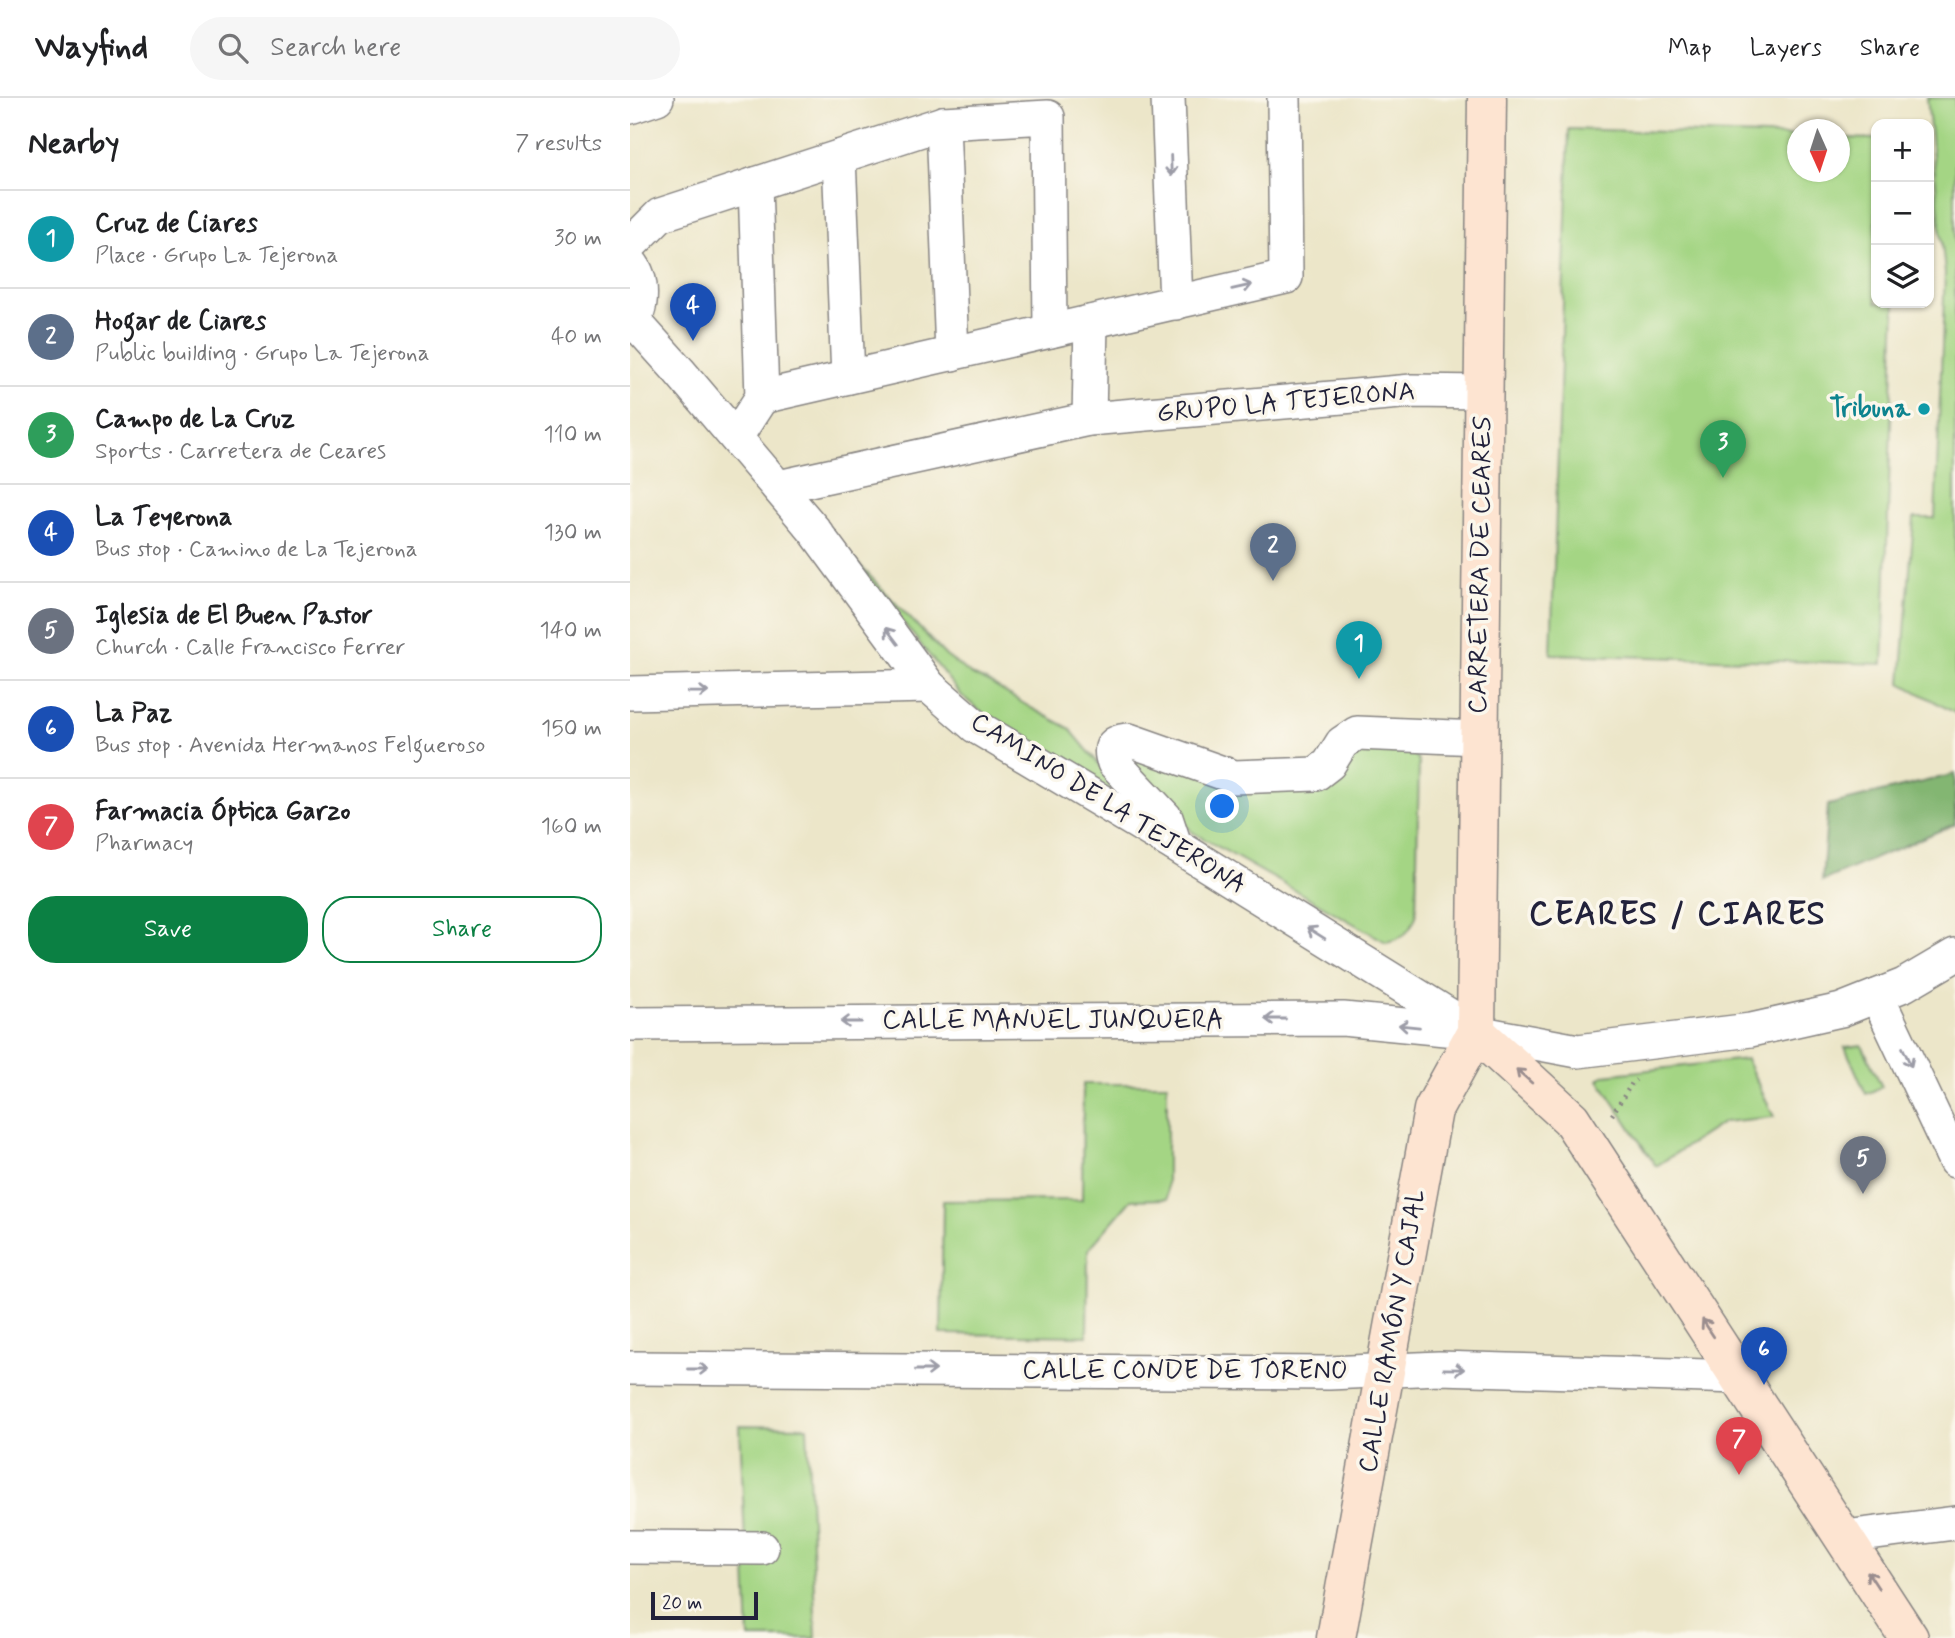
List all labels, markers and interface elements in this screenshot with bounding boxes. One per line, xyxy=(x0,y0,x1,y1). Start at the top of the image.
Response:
search box xyxy=(190,17,680,80)
text: Wayfind xyxy=(35,26,148,70)
icon: search xyxy=(214,29,252,67)
text: Search here xyxy=(270,31,401,65)
text: Map xyxy=(1668,33,1712,64)
text: Layers xyxy=(1750,33,1822,64)
text: Share xyxy=(1860,33,1920,64)
north arrow xyxy=(1787,119,1850,182)
map controls xyxy=(1871,119,1934,308)
button: + xyxy=(1871,119,1934,182)
text: Nearby xyxy=(28,124,119,163)
text: 7 results xyxy=(515,129,602,159)
one-way arrow xyxy=(1164,154,1177,177)
button: − xyxy=(1871,182,1934,245)
text: Cruz de Ciares xyxy=(95,207,258,241)
text: 1 xyxy=(46,224,56,254)
text: 30 m xyxy=(554,224,602,254)
text: Place · Grupo La Tejerona xyxy=(95,241,338,271)
button: layers xyxy=(1871,245,1934,308)
one-way arrow xyxy=(1230,280,1253,293)
pin: 4 xyxy=(670,283,716,341)
text: Hogar de Ciares xyxy=(95,305,266,339)
text: 2 xyxy=(45,322,57,352)
text: 40 m xyxy=(551,322,602,352)
text: Public building · Grupo La Tejerona xyxy=(95,339,430,369)
street label: GRUPO LA TEJERONA xyxy=(1155,375,1417,431)
place label: Tribuna xyxy=(1829,392,1911,426)
marker: Tribuna xyxy=(1916,401,1932,417)
text: Campo de La Cruz xyxy=(95,403,295,437)
street label: CARRETERA DE CEARES xyxy=(1461,415,1501,714)
text: 3 xyxy=(46,420,56,450)
text: 110 m xyxy=(543,420,602,450)
pin: 3 xyxy=(1700,420,1746,478)
text: Sports · Carretera de Ceares xyxy=(95,437,386,467)
text: La Teyerona xyxy=(95,501,232,535)
text: 4 xyxy=(44,518,58,548)
text: 130 m xyxy=(544,518,602,548)
pin: 2 xyxy=(1250,523,1296,581)
text: Bus stop · Camino de La Tejerona xyxy=(95,535,418,565)
text: Iglesia de El Buen Pastor xyxy=(95,599,373,633)
text: 5 xyxy=(44,616,58,646)
text: 140 m xyxy=(539,616,602,646)
pin: 1 xyxy=(1336,621,1382,679)
one-way arrow xyxy=(885,627,900,646)
text: Church · Calle Francisco Ferrer xyxy=(95,633,405,663)
one-way arrow xyxy=(686,685,709,698)
text: La Paz xyxy=(95,697,172,731)
street label: CAMINO DE LA TEJERONA xyxy=(964,705,1252,903)
text: 6 xyxy=(45,714,57,744)
text: 150 m xyxy=(541,714,602,744)
text: Bus stop · Avenida Hermanos Felgueroso xyxy=(95,731,485,761)
your location xyxy=(1205,789,1239,823)
text: Farmacia Óptica Garzo xyxy=(95,795,350,829)
text: 7 xyxy=(44,812,58,842)
text: 160 m xyxy=(541,812,602,842)
text: Pharmacy xyxy=(95,829,193,859)
district label: CEARES / CIARES xyxy=(1529,893,1827,937)
button: Save xyxy=(28,896,308,963)
button: Share xyxy=(322,896,602,963)
one-way arrow xyxy=(1306,925,1326,939)
street label: CALLE MANUEL JUNQUERA xyxy=(882,1004,1224,1038)
one-way arrow xyxy=(1264,1013,1287,1026)
one-way arrow xyxy=(840,1015,863,1029)
one-way arrow xyxy=(1399,1019,1421,1032)
one-way arrow xyxy=(1901,1047,1914,1068)
one-way arrow xyxy=(1516,1067,1533,1084)
pin: 5 xyxy=(1840,1136,1886,1194)
street label: CALLE RAMÓN Y CAJAL xyxy=(1351,1187,1435,1475)
one-way arrow xyxy=(1701,1319,1716,1338)
pin: 6 xyxy=(1741,1327,1787,1385)
street label: CALLE CONDE DE TORENO xyxy=(1022,1354,1348,1388)
one-way arrow xyxy=(686,1362,709,1376)
one-way arrow xyxy=(1443,1362,1466,1375)
one-way arrow xyxy=(914,1363,937,1377)
pin: 7 xyxy=(1716,1417,1762,1475)
one-way arrow xyxy=(1866,1571,1880,1590)
scale bar xyxy=(651,1589,758,1621)
text: 20 m xyxy=(662,1591,702,1616)

